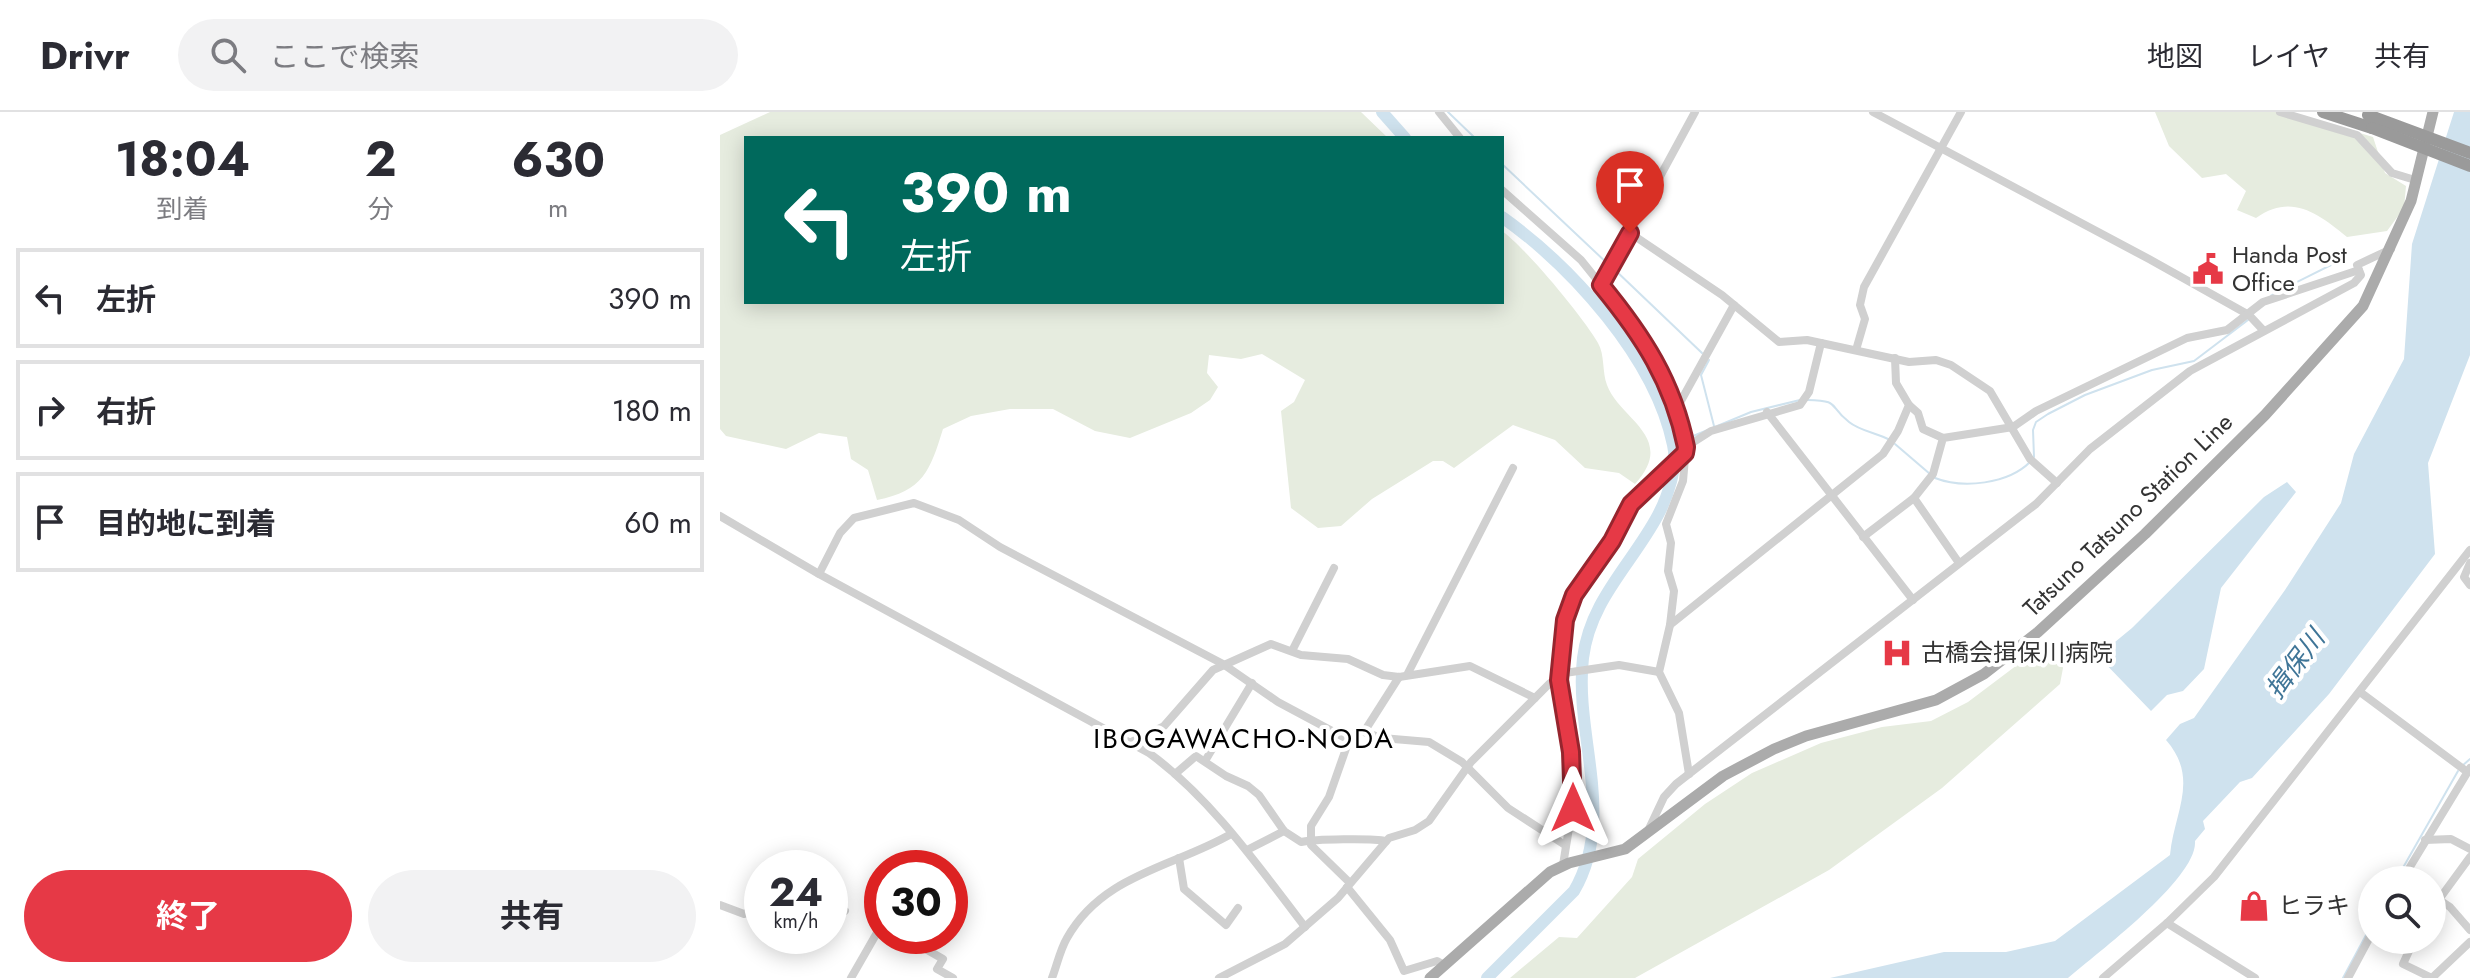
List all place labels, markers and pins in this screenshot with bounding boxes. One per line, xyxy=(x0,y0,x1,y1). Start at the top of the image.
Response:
pin xyxy=(1596,151,1664,233)
place label: Handa Post Office xyxy=(2232,237,2347,300)
public building icon: Handa Post Office xyxy=(2191,252,2225,286)
place label: 古橋会揖保川病院 xyxy=(1921,635,2113,670)
hospital icon: 古橋会揖保川病院 xyxy=(1880,636,1914,670)
place label: ヒラキ xyxy=(2278,888,2350,923)
shop icon: ヒラキ xyxy=(2237,889,2271,923)

